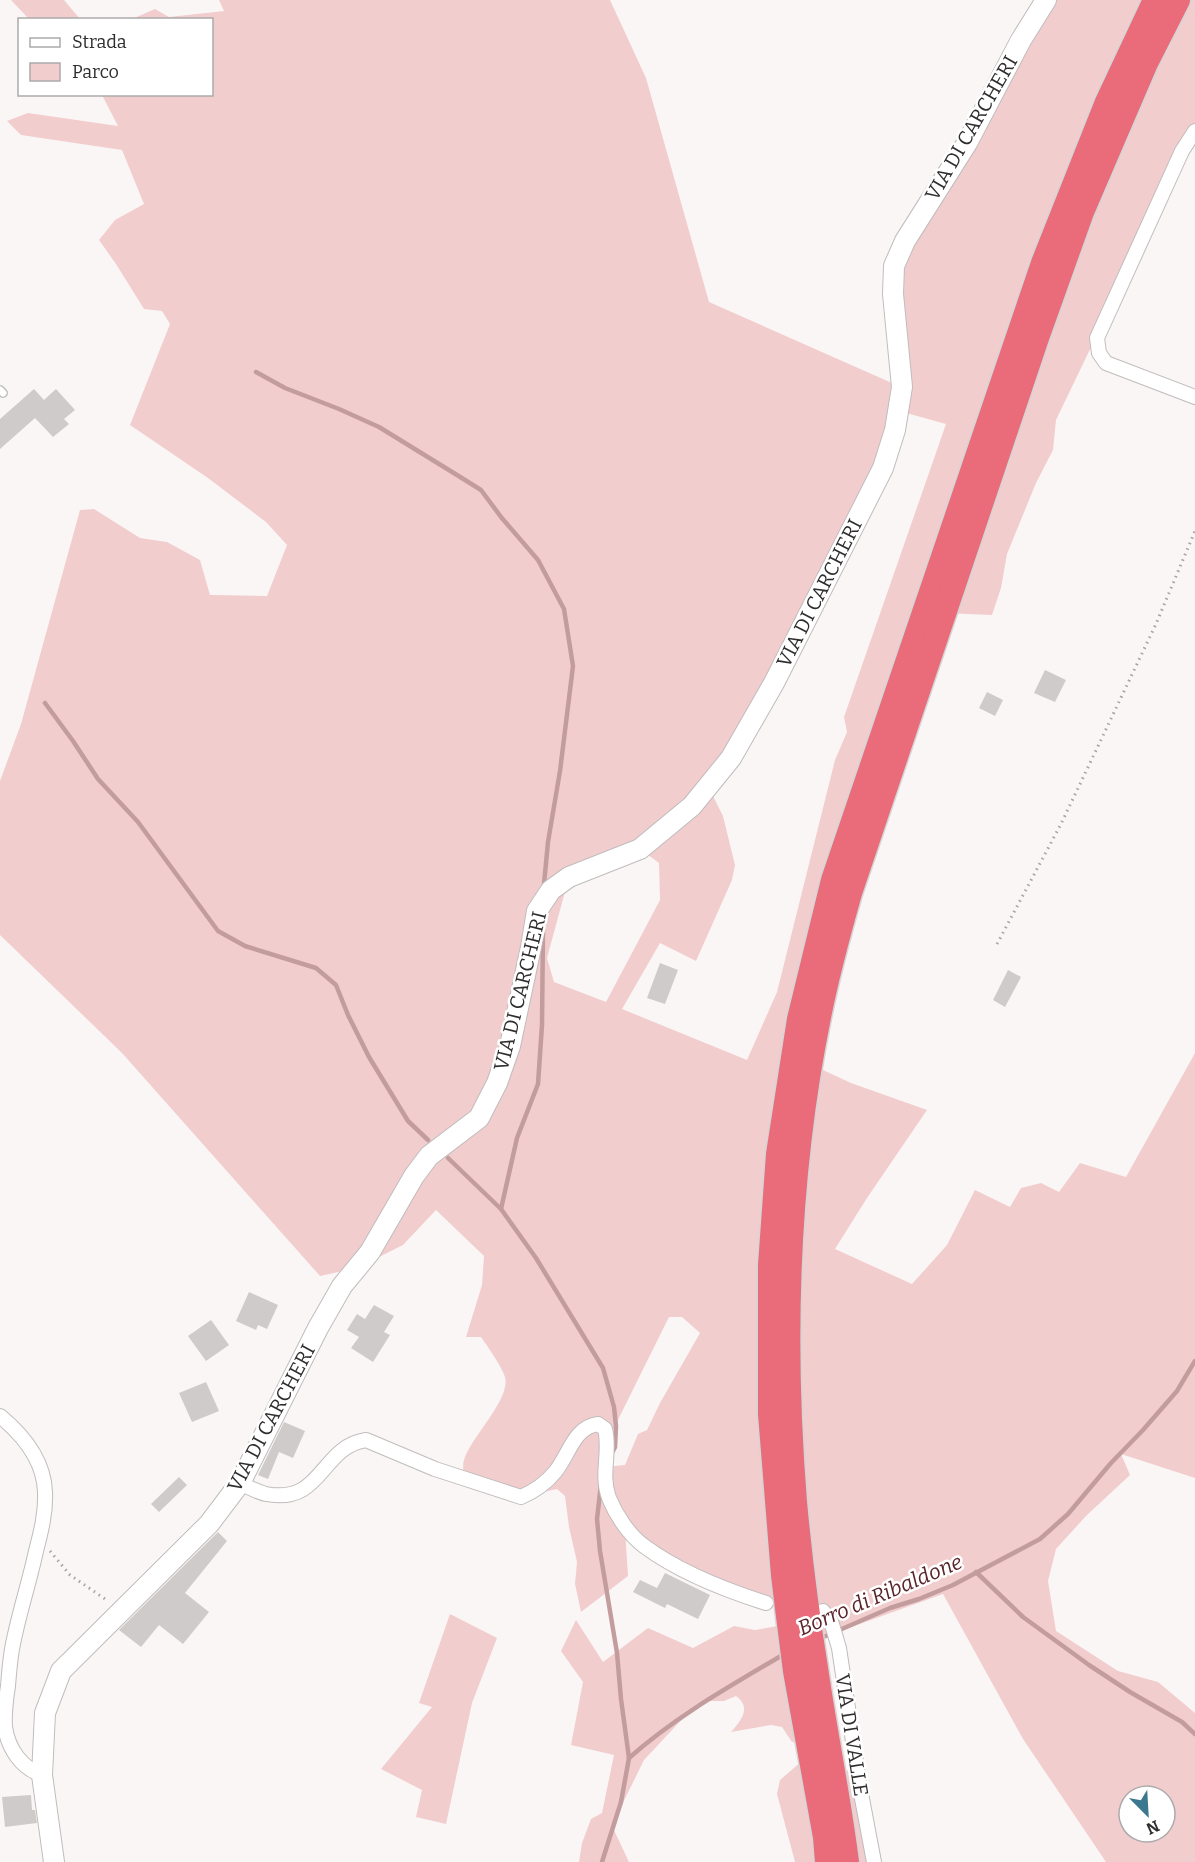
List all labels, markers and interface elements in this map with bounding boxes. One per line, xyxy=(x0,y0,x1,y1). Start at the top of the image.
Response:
legend xyxy=(18,18,213,96)
text: Strada xyxy=(72,31,127,53)
street label: VIA DI CARCHERI xyxy=(920,51,1022,205)
text: Parco xyxy=(72,61,119,83)
street label: VIA DI CARCHERI xyxy=(771,515,867,671)
street label: VIA DI CARCHERI xyxy=(489,909,551,1073)
street label: VIA DI CARCHERI xyxy=(222,1340,320,1496)
water label: Borro di Ribaldone xyxy=(794,1548,967,1641)
street label: VIA DI VALLE xyxy=(830,1672,874,1798)
north arrow xyxy=(1117,1784,1177,1844)
text: N xyxy=(1143,1816,1162,1838)

